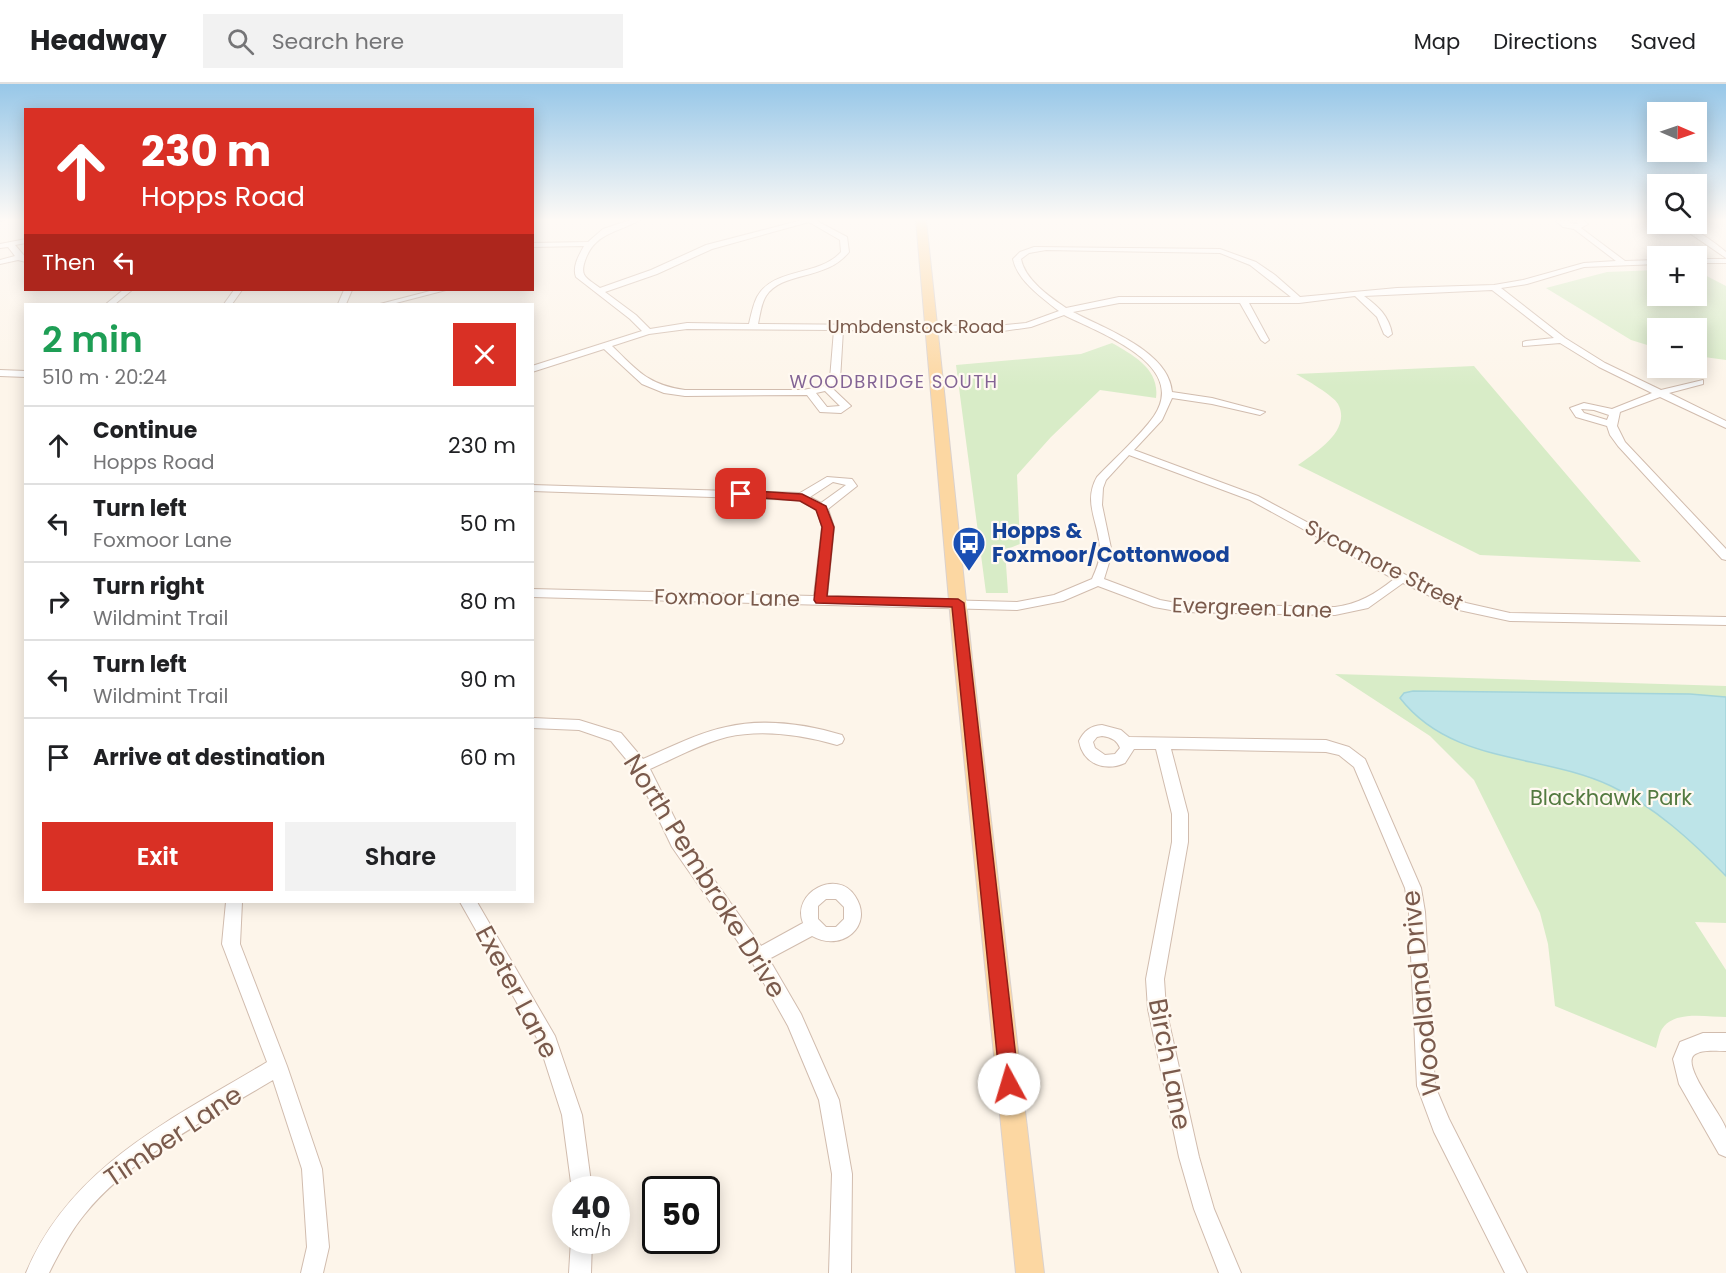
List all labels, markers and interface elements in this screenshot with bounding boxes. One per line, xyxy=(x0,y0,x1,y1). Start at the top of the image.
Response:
search box xyxy=(203,14,623,68)
text: Headway xyxy=(30,21,167,60)
icon: search xyxy=(224,25,257,58)
text: Search here xyxy=(272,26,404,57)
text: Map xyxy=(1414,27,1460,56)
text: Directions xyxy=(1493,27,1597,56)
text: Saved xyxy=(1630,27,1696,56)
north arrow xyxy=(1647,102,1707,162)
map controls xyxy=(1647,102,1707,378)
text: 230 m xyxy=(141,122,271,181)
icon: ahead xyxy=(42,132,120,210)
button: search xyxy=(1647,174,1707,234)
text: Hopps Road xyxy=(141,178,305,215)
icon: left xyxy=(108,246,141,279)
button: + xyxy=(1647,246,1707,306)
text: Then xyxy=(42,247,96,278)
text: 2 min xyxy=(42,314,143,365)
street label: Umbdenstock Road xyxy=(828,314,1004,339)
button: − xyxy=(1647,318,1707,378)
button: close xyxy=(453,323,516,386)
text: 510 m · 20:24 xyxy=(42,363,167,391)
district label: WOODBRIDGE SOUTH xyxy=(790,369,998,394)
text: Continue xyxy=(93,415,197,446)
icon: ahead xyxy=(42,429,75,462)
text: 230 m xyxy=(448,430,516,461)
text: Hopps Road xyxy=(93,448,214,476)
pin xyxy=(715,468,766,519)
icon: arrive xyxy=(724,477,757,510)
text: Turn left xyxy=(93,493,187,524)
icon: left xyxy=(42,507,75,540)
text: 50 m xyxy=(460,508,516,539)
street label: Sycamore Street xyxy=(1300,512,1468,617)
place label: Hopps & Foxmoor/Cottonwood xyxy=(992,516,1230,569)
bus stop icon: Hopps & Foxmoor/Cottonwood xyxy=(951,525,987,572)
text: Foxmoor Lane xyxy=(93,526,232,554)
text: Turn right xyxy=(93,571,204,602)
street label: Foxmoor Lane xyxy=(654,582,800,613)
icon: right xyxy=(42,585,75,618)
text: 80 m xyxy=(460,586,516,617)
street label: Evergreen Lane xyxy=(1171,590,1333,625)
text: Wildmint Trail xyxy=(93,604,228,632)
text: Turn left xyxy=(93,649,187,680)
icon: left xyxy=(42,663,75,696)
text: 90 m xyxy=(460,664,516,695)
text: Wildmint Trail xyxy=(93,682,228,710)
icon: arrive xyxy=(42,741,75,774)
text: Arrive at destination xyxy=(93,742,325,773)
text: 60 m xyxy=(460,742,516,773)
street label: North Pembroke Drive xyxy=(615,747,795,1005)
park label: Blackhawk Park xyxy=(1530,783,1692,812)
button: Exit xyxy=(42,822,273,891)
button: Share xyxy=(285,822,516,891)
street label: Woodland Drive xyxy=(1392,888,1450,1098)
street label: Exeter Lane xyxy=(467,919,567,1065)
street label: Birch Lane xyxy=(1140,995,1200,1133)
position arrow xyxy=(977,1052,1041,1116)
street label: Timber Lane xyxy=(97,1077,249,1195)
speed limit sign: 50 xyxy=(642,1176,720,1254)
text: 40 xyxy=(571,1186,611,1229)
text: km/h xyxy=(571,1220,611,1241)

